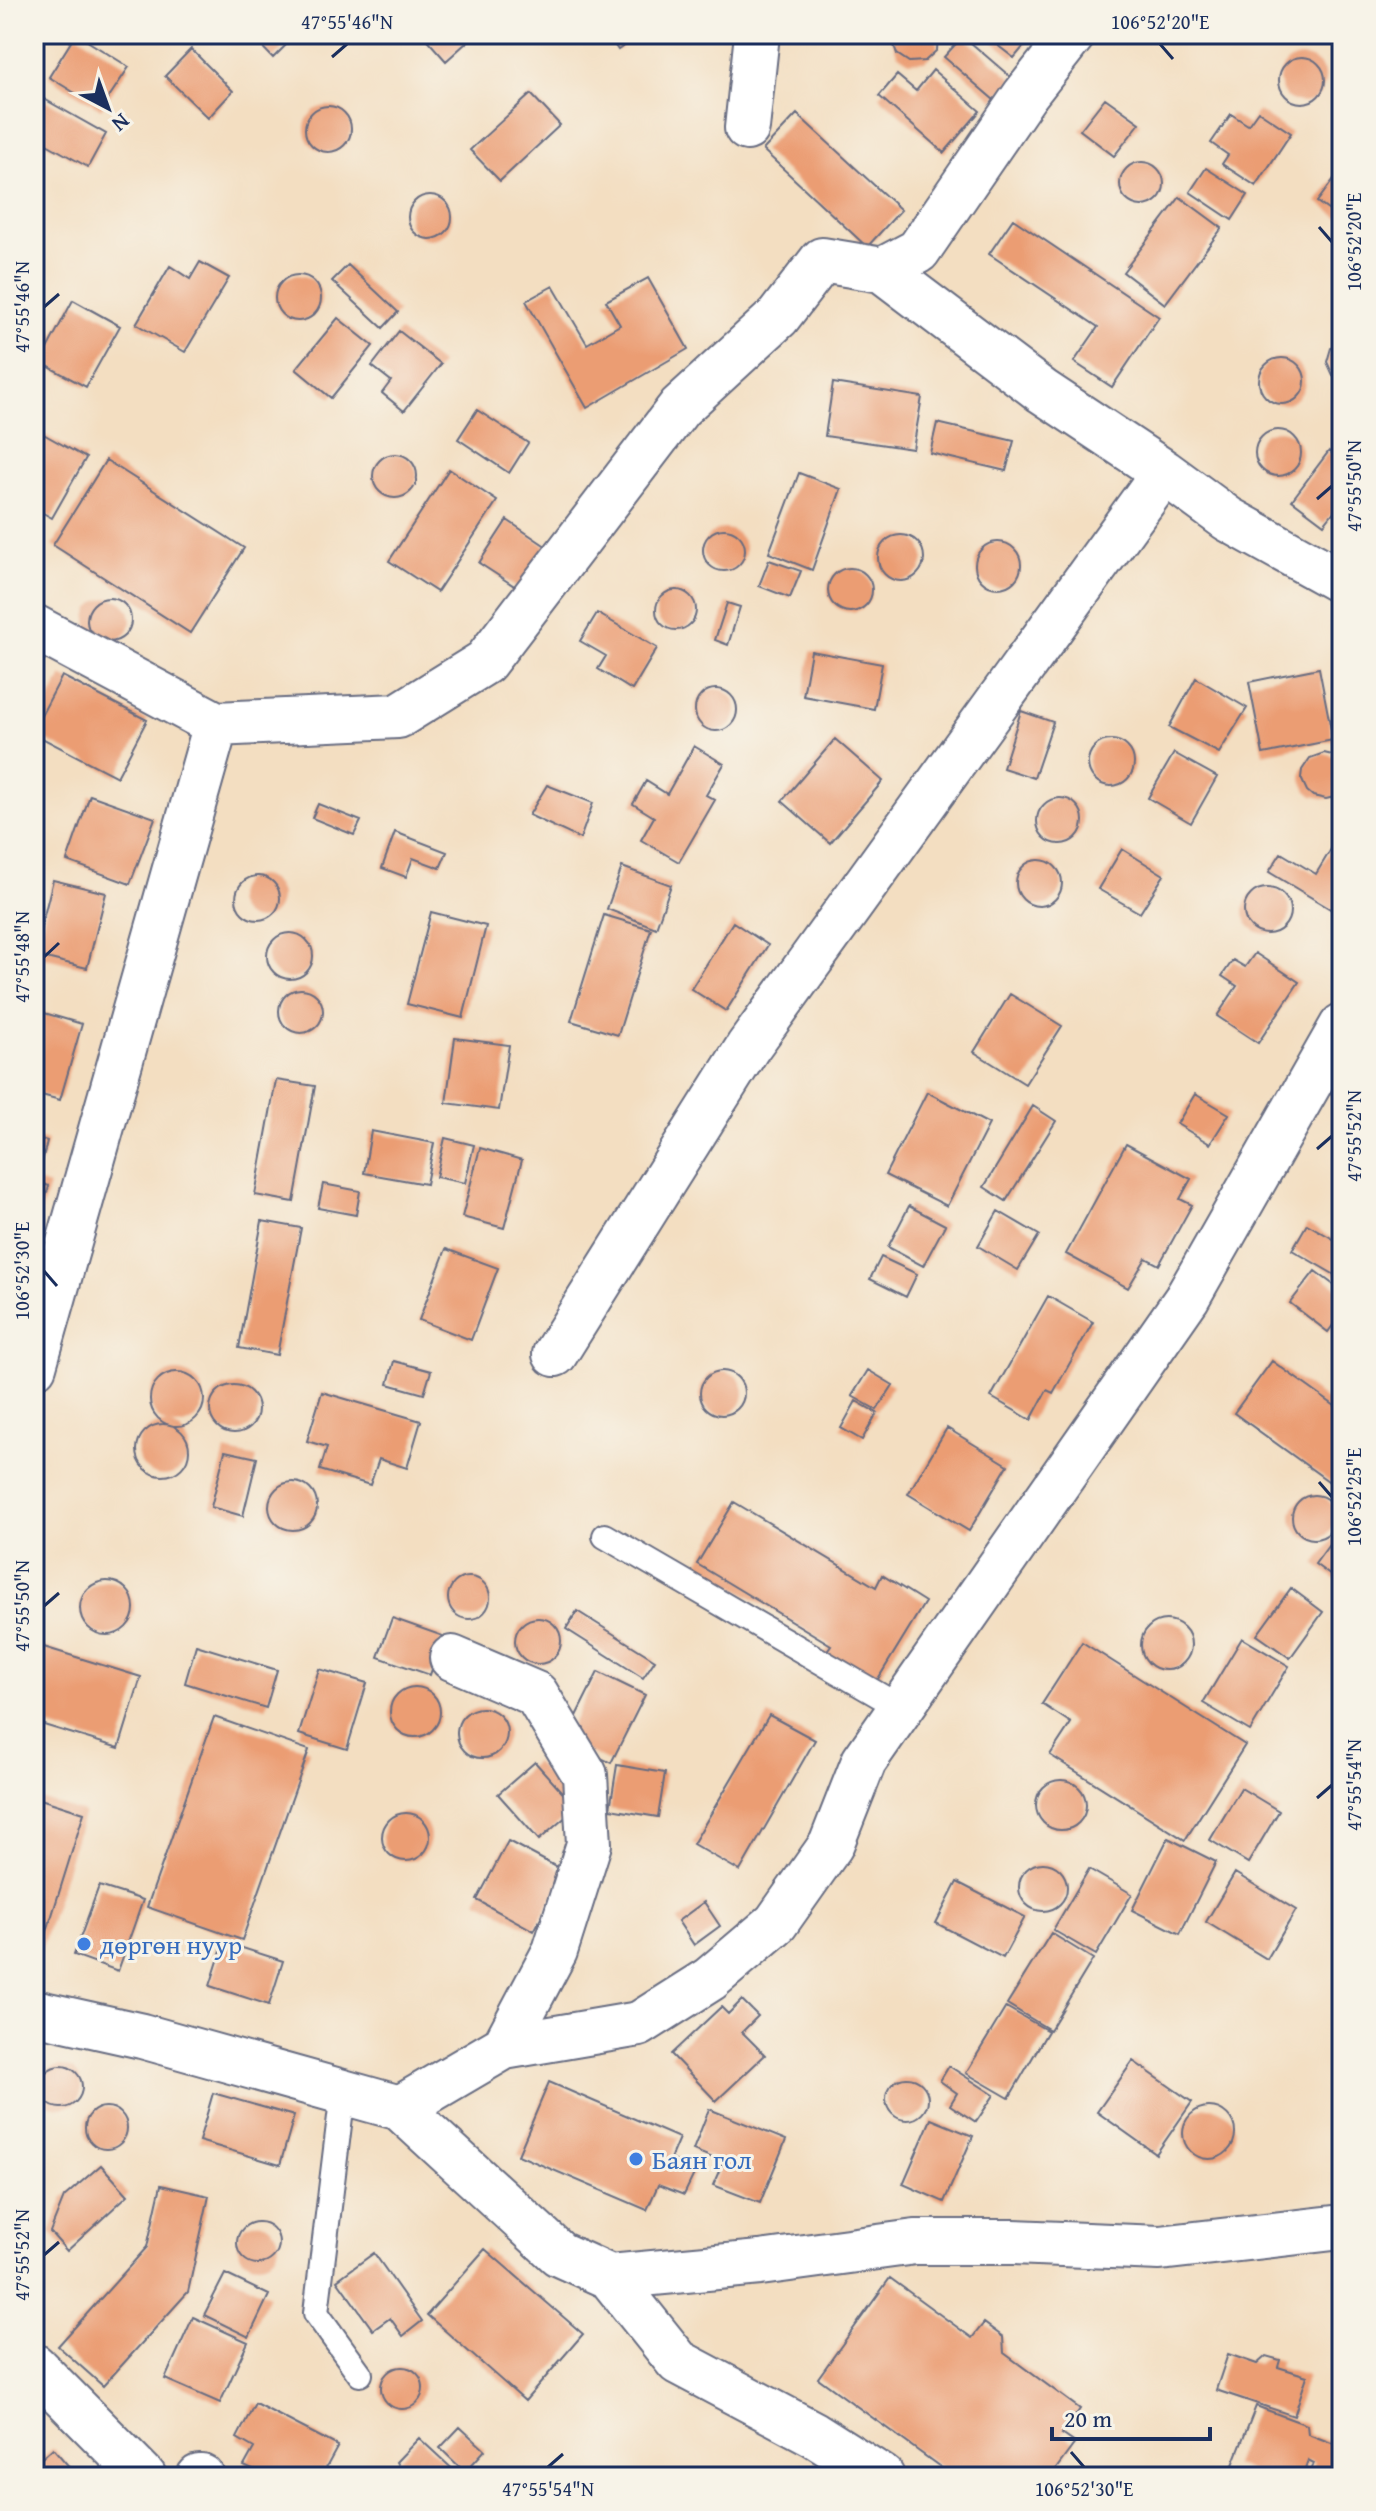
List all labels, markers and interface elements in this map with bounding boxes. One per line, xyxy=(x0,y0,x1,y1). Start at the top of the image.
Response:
text: 47°55'46"N xyxy=(301,7,393,36)
text: 106°52'20"E xyxy=(1111,7,1209,36)
north arrow xyxy=(68,68,148,148)
text: N xyxy=(105,106,137,140)
text: 106°52'20"E xyxy=(1339,193,1368,291)
text: 47°55'46"N xyxy=(7,261,36,353)
text: 47°55'50"N xyxy=(1339,440,1368,532)
text: 47°55'48"N xyxy=(7,911,36,1003)
text: 47°55'52"N xyxy=(1339,1090,1368,1182)
text: 106°52'30"E xyxy=(7,1222,36,1320)
text: 106°52'25"E xyxy=(1339,1448,1368,1546)
text: 47°55'50"N xyxy=(7,1560,36,1652)
text: 47°55'54"N xyxy=(1339,1739,1368,1831)
place label: дөргөн нуур xyxy=(100,1925,242,1964)
marker: дөргөн нуур xyxy=(75,1935,93,1953)
place label: Баян гол xyxy=(652,2140,752,2179)
marker: Баян гол xyxy=(627,2150,645,2168)
text: 47°55'52"N xyxy=(7,2209,36,2301)
scale bar xyxy=(1052,2391,1210,2441)
text: 20 m xyxy=(1064,2401,1112,2436)
text: 47°55'54"N xyxy=(502,2474,594,2503)
text: 106°52'30"E xyxy=(1035,2474,1133,2503)

